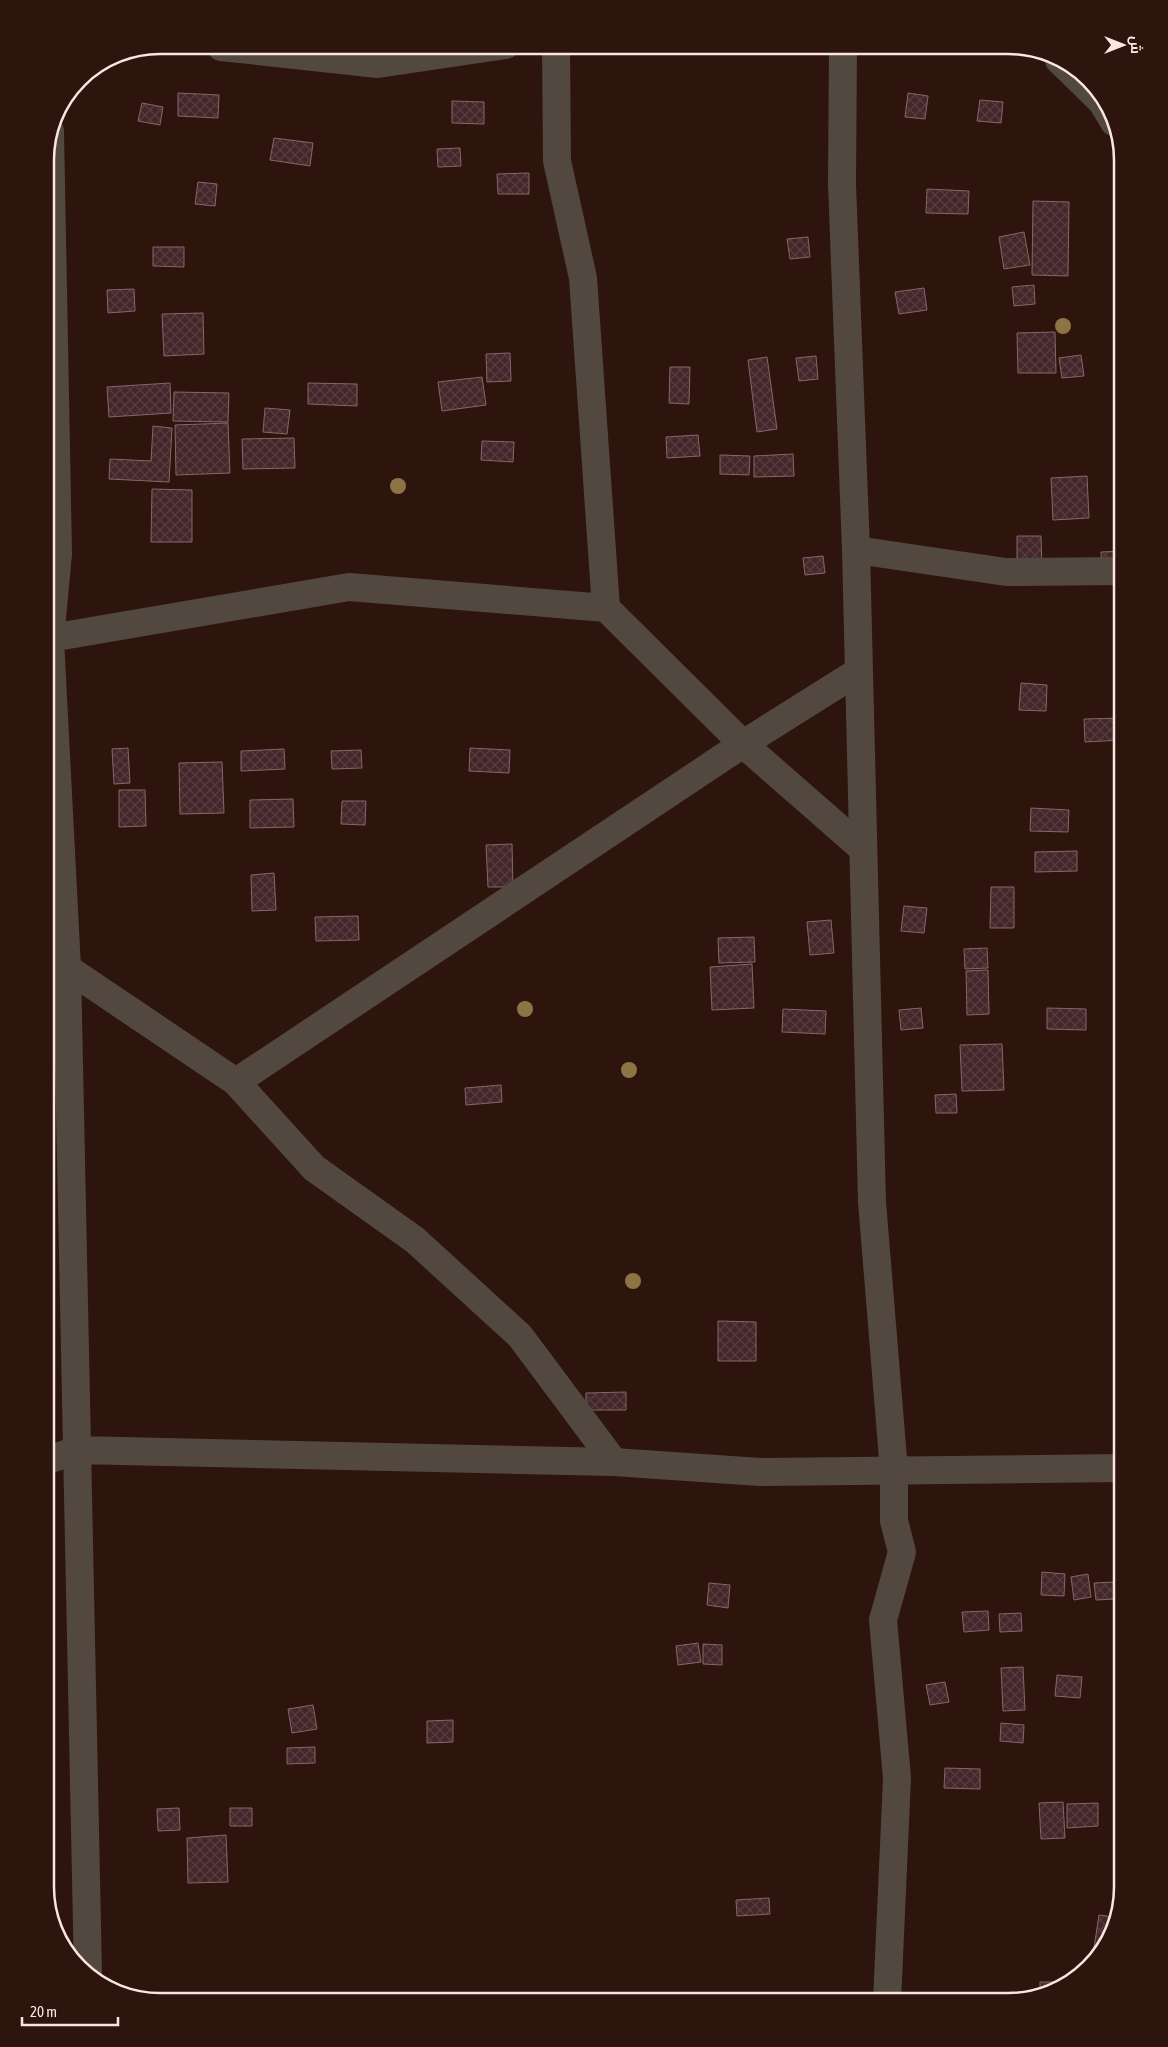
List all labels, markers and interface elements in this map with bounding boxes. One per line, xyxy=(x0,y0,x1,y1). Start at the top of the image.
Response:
north arrow xyxy=(1098,20,1148,70)
text: ش xyxy=(1127,36,1144,54)
scale bar xyxy=(22,1994,119,2026)
text: 20 m xyxy=(30,2003,57,2020)

